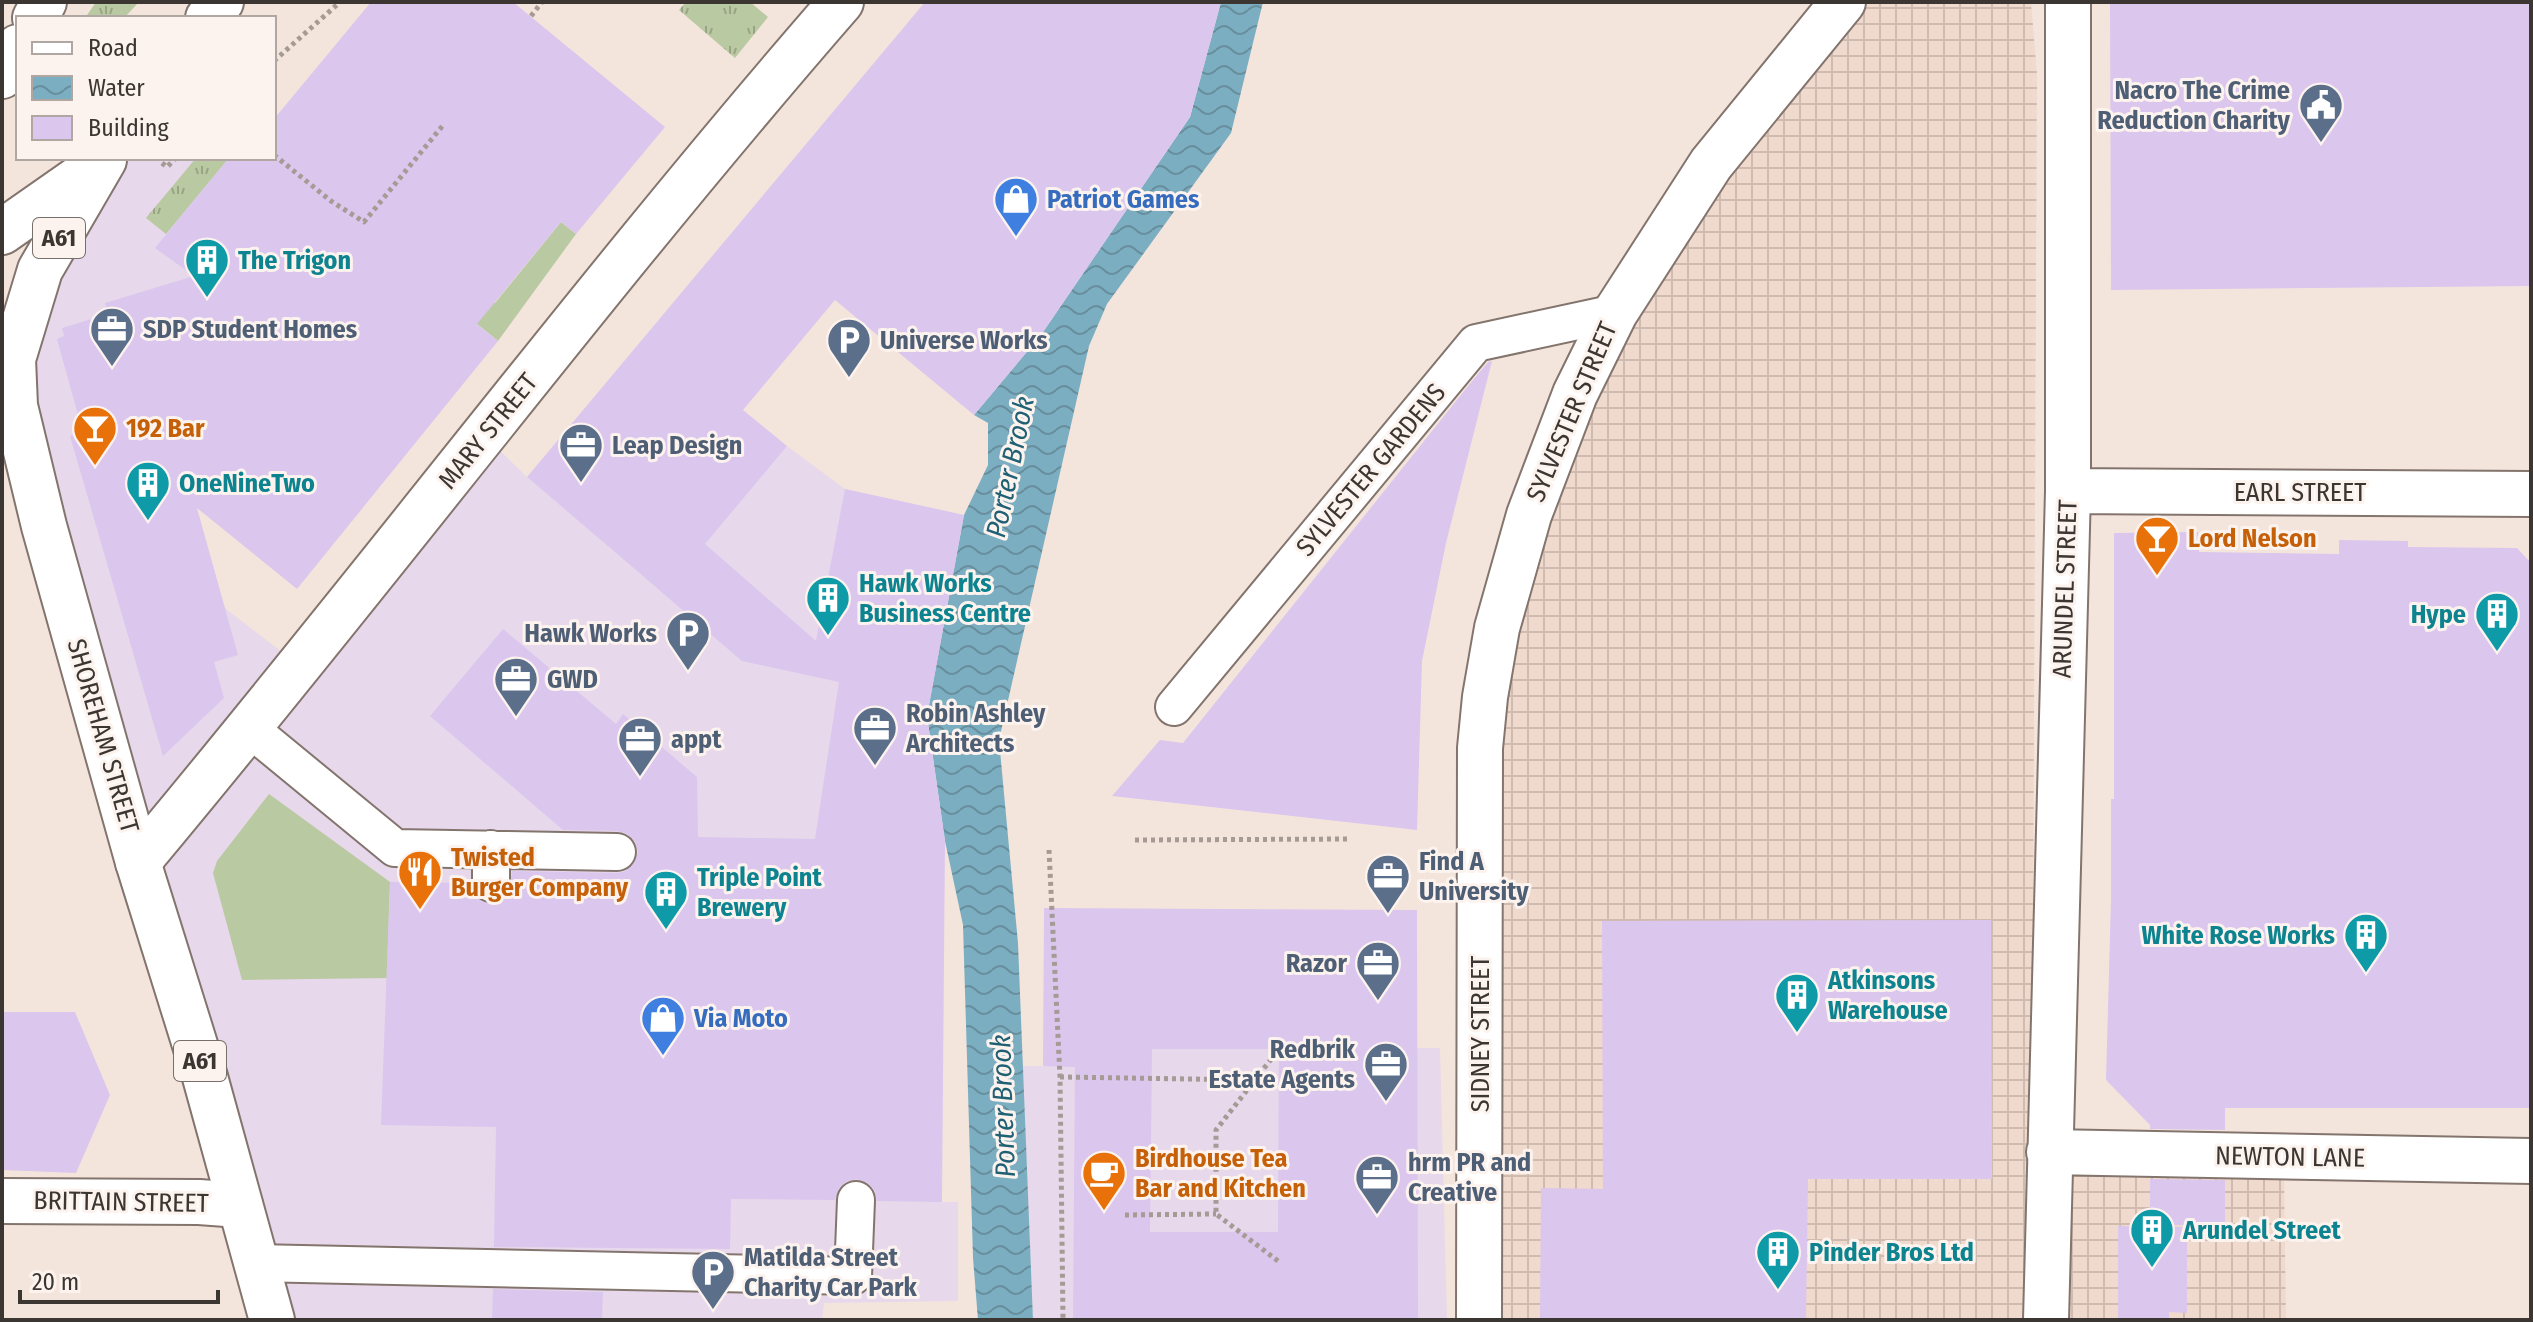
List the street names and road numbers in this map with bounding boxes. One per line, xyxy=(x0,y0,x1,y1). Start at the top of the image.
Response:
road number: A61 xyxy=(33,218,85,258)
street label: SYLVESTER STREET xyxy=(1520,318,1624,506)
street label: MARY STREET xyxy=(432,367,544,495)
street label: SYLVESTER GARDENS xyxy=(1290,377,1452,563)
street label: EARL STREET xyxy=(2234,477,2366,508)
street label: ARUNDEL STREET xyxy=(2046,499,2084,679)
street label: SHOREHAM STREET xyxy=(60,635,146,837)
street label: SIDNEY STREET xyxy=(1465,956,1496,1112)
road number: A61 xyxy=(174,1041,226,1081)
street label: NEWTON LANE xyxy=(2215,1140,2365,1174)
street label: BRITTAIN STREET xyxy=(33,1185,209,1219)

